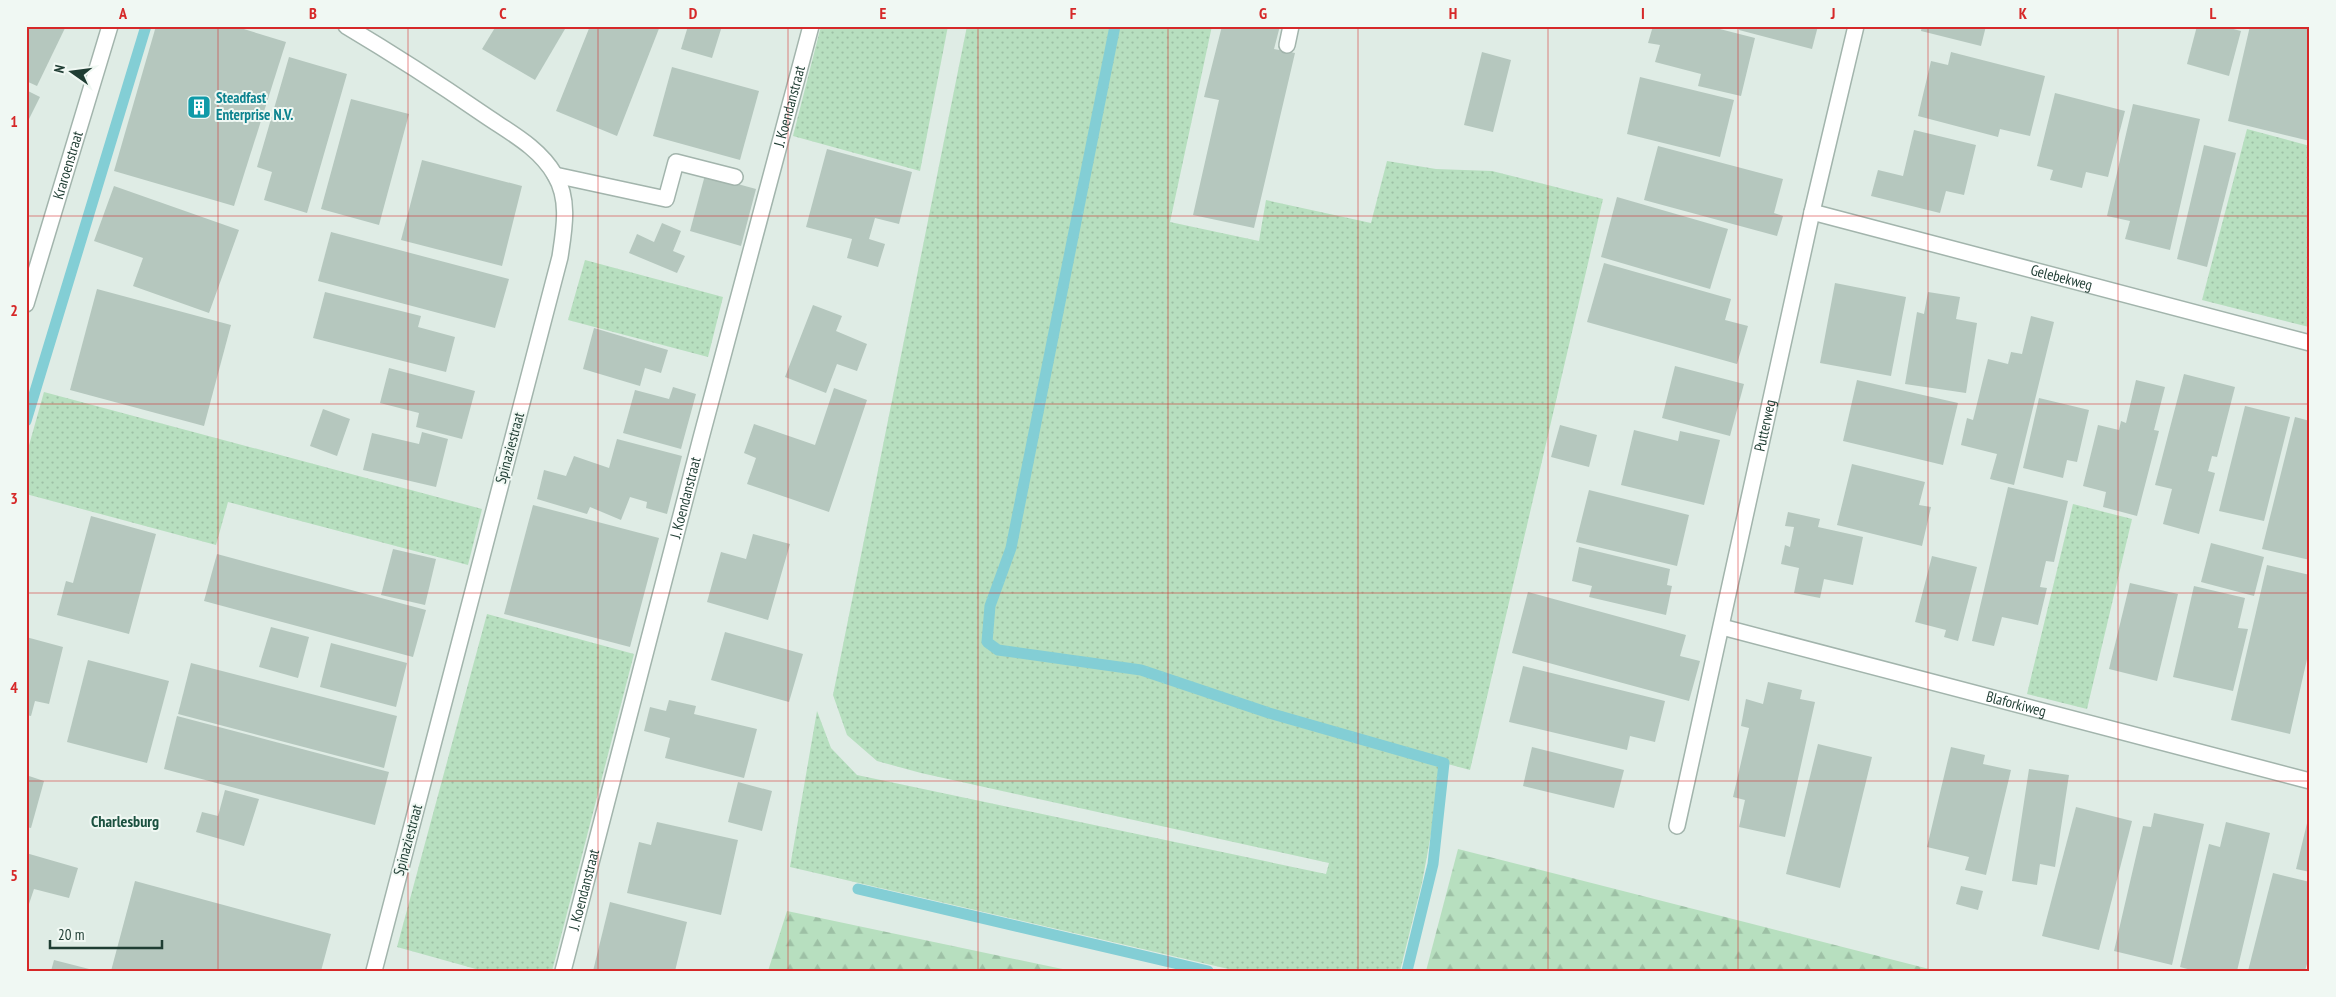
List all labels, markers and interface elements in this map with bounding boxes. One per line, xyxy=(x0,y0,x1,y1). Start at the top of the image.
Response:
text: A xyxy=(118,3,128,23)
text: B xyxy=(309,3,317,23)
text: C xyxy=(499,3,507,23)
text: D xyxy=(689,3,698,23)
text: E xyxy=(880,3,887,23)
text: F xyxy=(1070,3,1077,23)
text: G xyxy=(1259,3,1267,23)
text: H xyxy=(1449,3,1457,23)
text: I xyxy=(1641,3,1645,23)
text: J xyxy=(1830,3,1835,23)
text: K xyxy=(2019,3,2028,23)
text: L xyxy=(2210,3,2217,23)
north arrow xyxy=(48,48,98,98)
text: N xyxy=(50,63,69,75)
street label: J. Koendanstraat xyxy=(769,63,809,150)
place label: Steadfast Enterprise N.V. xyxy=(216,88,293,124)
building icon: Steadfast Enterprise N.V. xyxy=(186,94,212,120)
text: 1 xyxy=(10,111,18,131)
street label: Kraroenstraat xyxy=(48,129,87,201)
street label: Gelebekweg xyxy=(2029,260,2095,294)
text: 2 xyxy=(10,300,18,320)
street label: Putterweg xyxy=(1750,398,1779,453)
street label: Spinaziestraat xyxy=(491,410,528,486)
street label: J. Koendanstraat xyxy=(665,455,705,541)
text: 3 xyxy=(10,488,18,508)
text: 4 xyxy=(10,677,18,697)
street label: Blaforkiweg xyxy=(1984,687,2048,720)
street label: Spinaziestraat xyxy=(389,802,426,878)
district label: Charlesburg xyxy=(91,811,159,831)
street label: J. Koendanstraat xyxy=(564,847,603,933)
text: 5 xyxy=(10,865,18,885)
scale bar xyxy=(50,917,162,949)
text: 20 m xyxy=(58,925,84,944)

